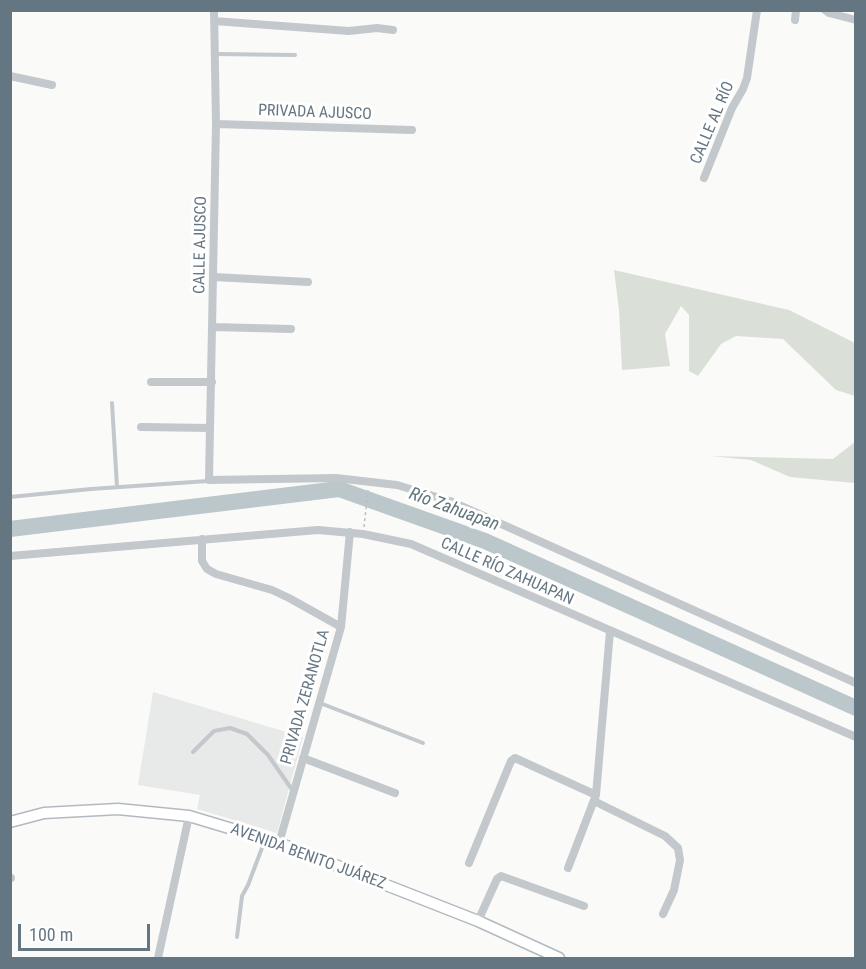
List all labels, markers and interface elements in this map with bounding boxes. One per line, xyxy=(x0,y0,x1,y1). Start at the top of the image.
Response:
street label: CALLE AL RÍO xyxy=(687,79,739,167)
street label: PRIVADA AJUSCO xyxy=(258,101,372,125)
street label: CALLE AJUSCO xyxy=(191,196,211,294)
water label: Río Zahuapan xyxy=(406,484,502,536)
street label: CALLE RÍO ZAHUAPAN xyxy=(438,534,576,610)
street label: PRIVADA ZERANOTLA xyxy=(278,627,334,767)
street label: AVENIDA BENITO JUÁREZ xyxy=(228,820,388,894)
scale bar xyxy=(21,912,153,950)
text: 100 m xyxy=(29,924,73,945)

